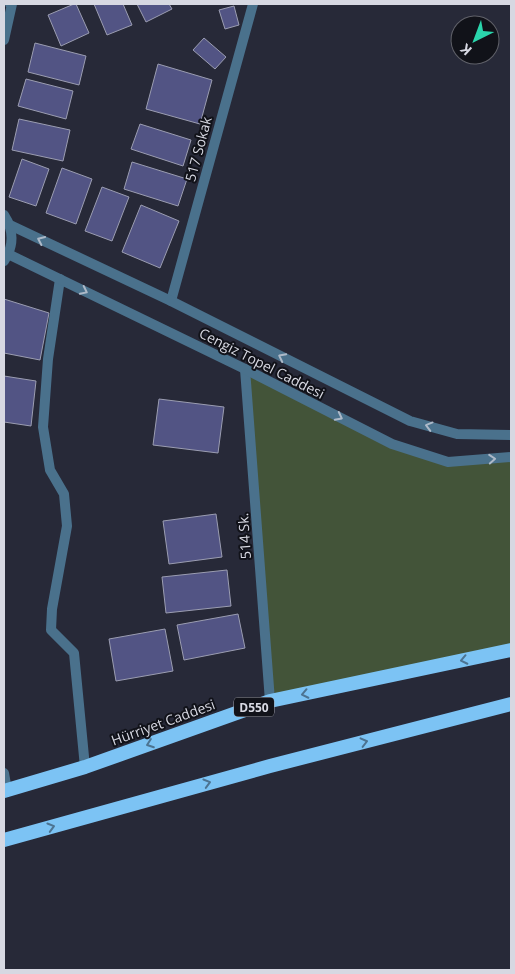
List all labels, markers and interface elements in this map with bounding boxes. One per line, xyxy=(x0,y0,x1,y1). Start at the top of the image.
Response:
north arrow xyxy=(450,15,500,65)
text: K xyxy=(456,39,476,60)
street label: 517 Sokak xyxy=(180,114,216,183)
one-way arrow xyxy=(37,236,46,247)
one-way arrow xyxy=(79,284,88,295)
street label: Cengiz Topel Caddesi xyxy=(196,323,328,403)
one-way arrow xyxy=(278,353,287,363)
one-way arrow xyxy=(334,411,343,421)
one-way arrow xyxy=(425,422,433,432)
one-way arrow xyxy=(488,453,496,464)
street label: 514 Sk. xyxy=(233,512,255,560)
one-way arrow xyxy=(459,655,468,665)
one-way arrow xyxy=(300,688,309,699)
street label: Hürriyet Caddesi xyxy=(108,694,218,750)
road number: D550 xyxy=(234,698,274,716)
one-way arrow xyxy=(360,737,368,747)
one-way arrow xyxy=(146,738,155,748)
one-way arrow xyxy=(203,779,211,789)
one-way arrow xyxy=(46,823,54,833)

